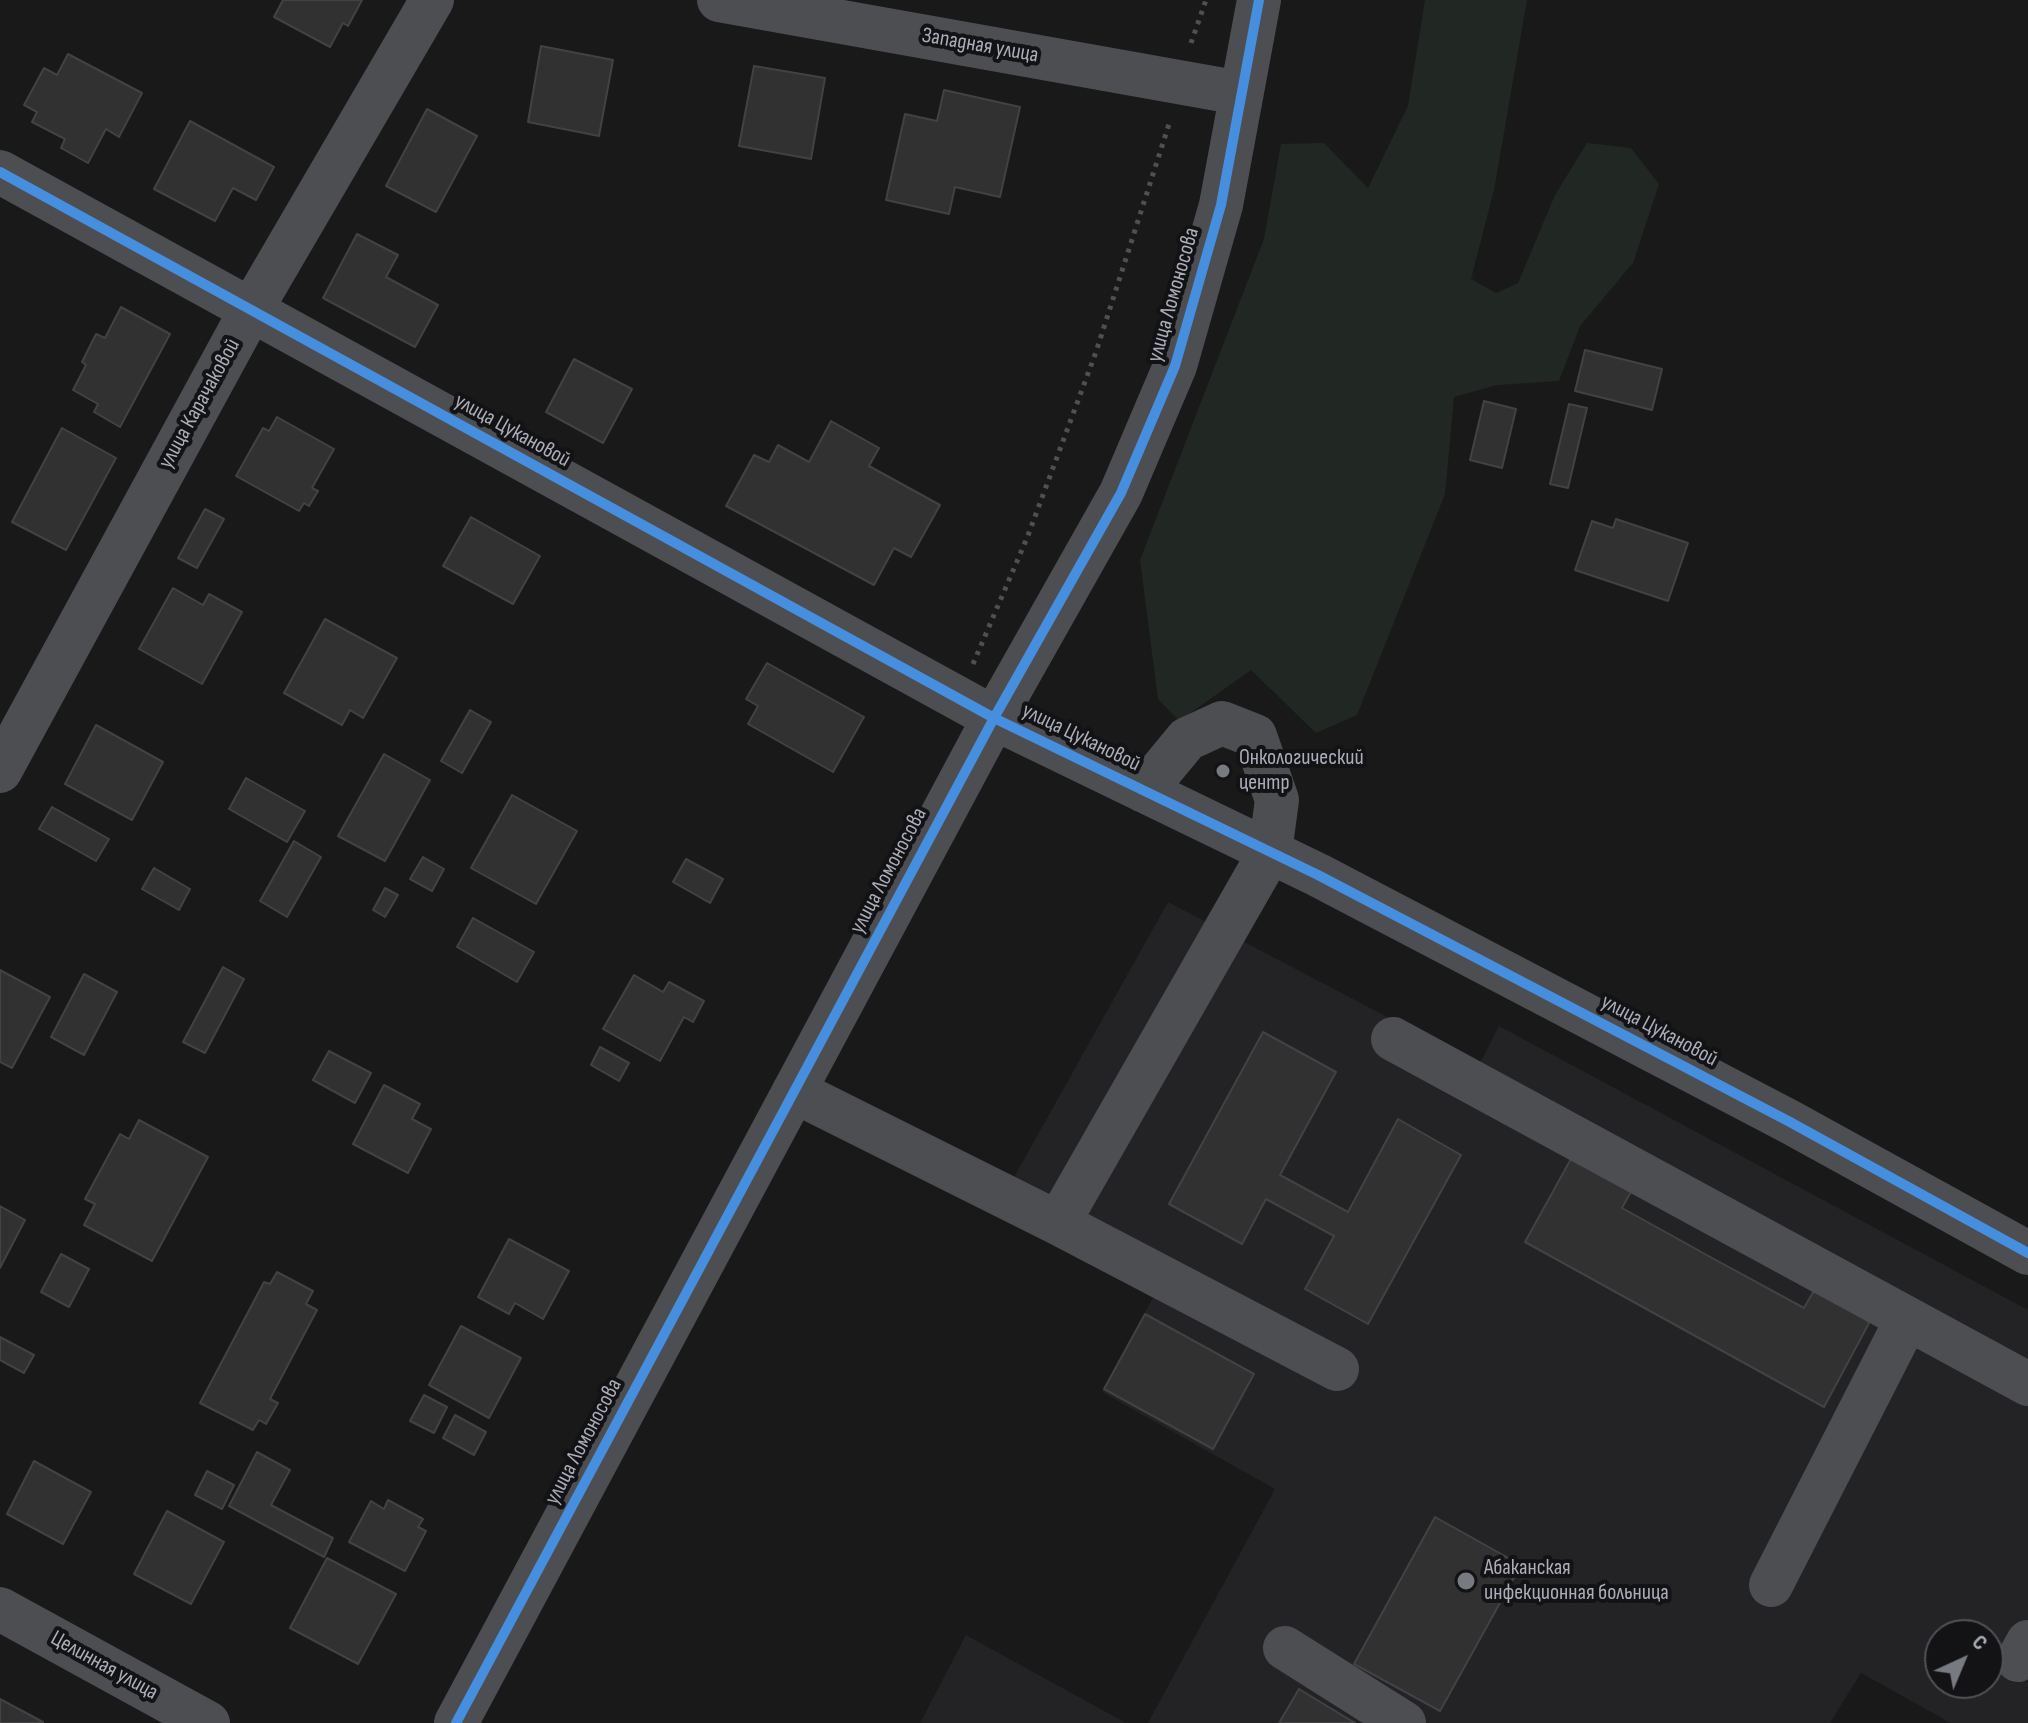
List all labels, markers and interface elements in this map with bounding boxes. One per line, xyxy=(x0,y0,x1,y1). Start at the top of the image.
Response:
street label: Западная улица xyxy=(920,23,1040,69)
street label: улица Ломоносова xyxy=(1142,225,1206,365)
street label: улица Карачаковой xyxy=(153,334,247,474)
street label: улица Цукановой xyxy=(449,388,575,474)
street label: улица Цукановой xyxy=(1017,698,1145,778)
place label: Онкологический центр xyxy=(1239,745,1364,796)
marker: Онкологический центр xyxy=(1214,762,1232,780)
street label: улица Ломоносова xyxy=(845,804,933,938)
street label: улица Цукановой xyxy=(1596,989,1722,1073)
street label: улица Ломоносова xyxy=(540,1375,628,1509)
place label: Абаканская инфекционная больница xyxy=(1484,1555,1669,1606)
marker: Абаканская инфекционная больница xyxy=(1455,1570,1477,1592)
north arrow xyxy=(1924,1619,2004,1699)
street label: Целинная улица xyxy=(46,1626,162,1706)
text: С xyxy=(1966,1629,1993,1656)

